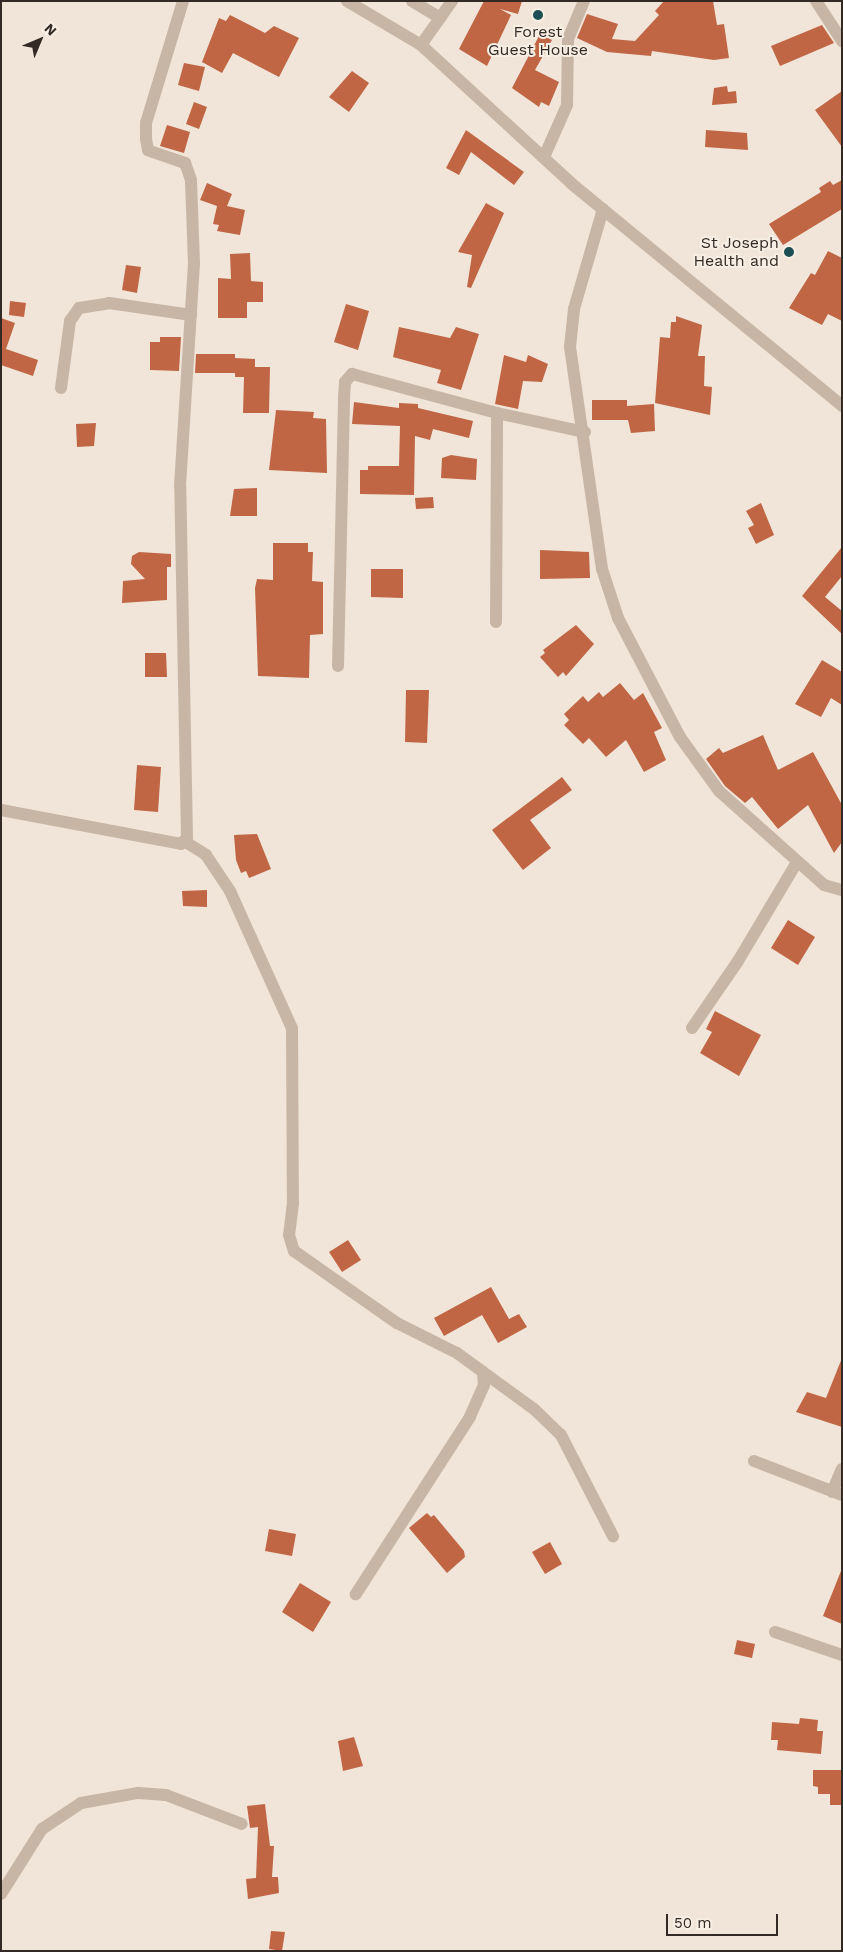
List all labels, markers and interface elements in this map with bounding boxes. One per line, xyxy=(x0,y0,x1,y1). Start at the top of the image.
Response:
marker: Forest Guest House xyxy=(532,9,544,21)
north arrow xyxy=(15,15,65,65)
text: N xyxy=(41,20,60,39)
place label: Forest Guest House xyxy=(488,22,588,60)
place label: St Joseph Health and xyxy=(693,233,779,271)
marker: St Joseph Health and xyxy=(783,246,795,258)
scale bar xyxy=(668,1904,780,1936)
text: 50 m xyxy=(674,1914,711,1932)

